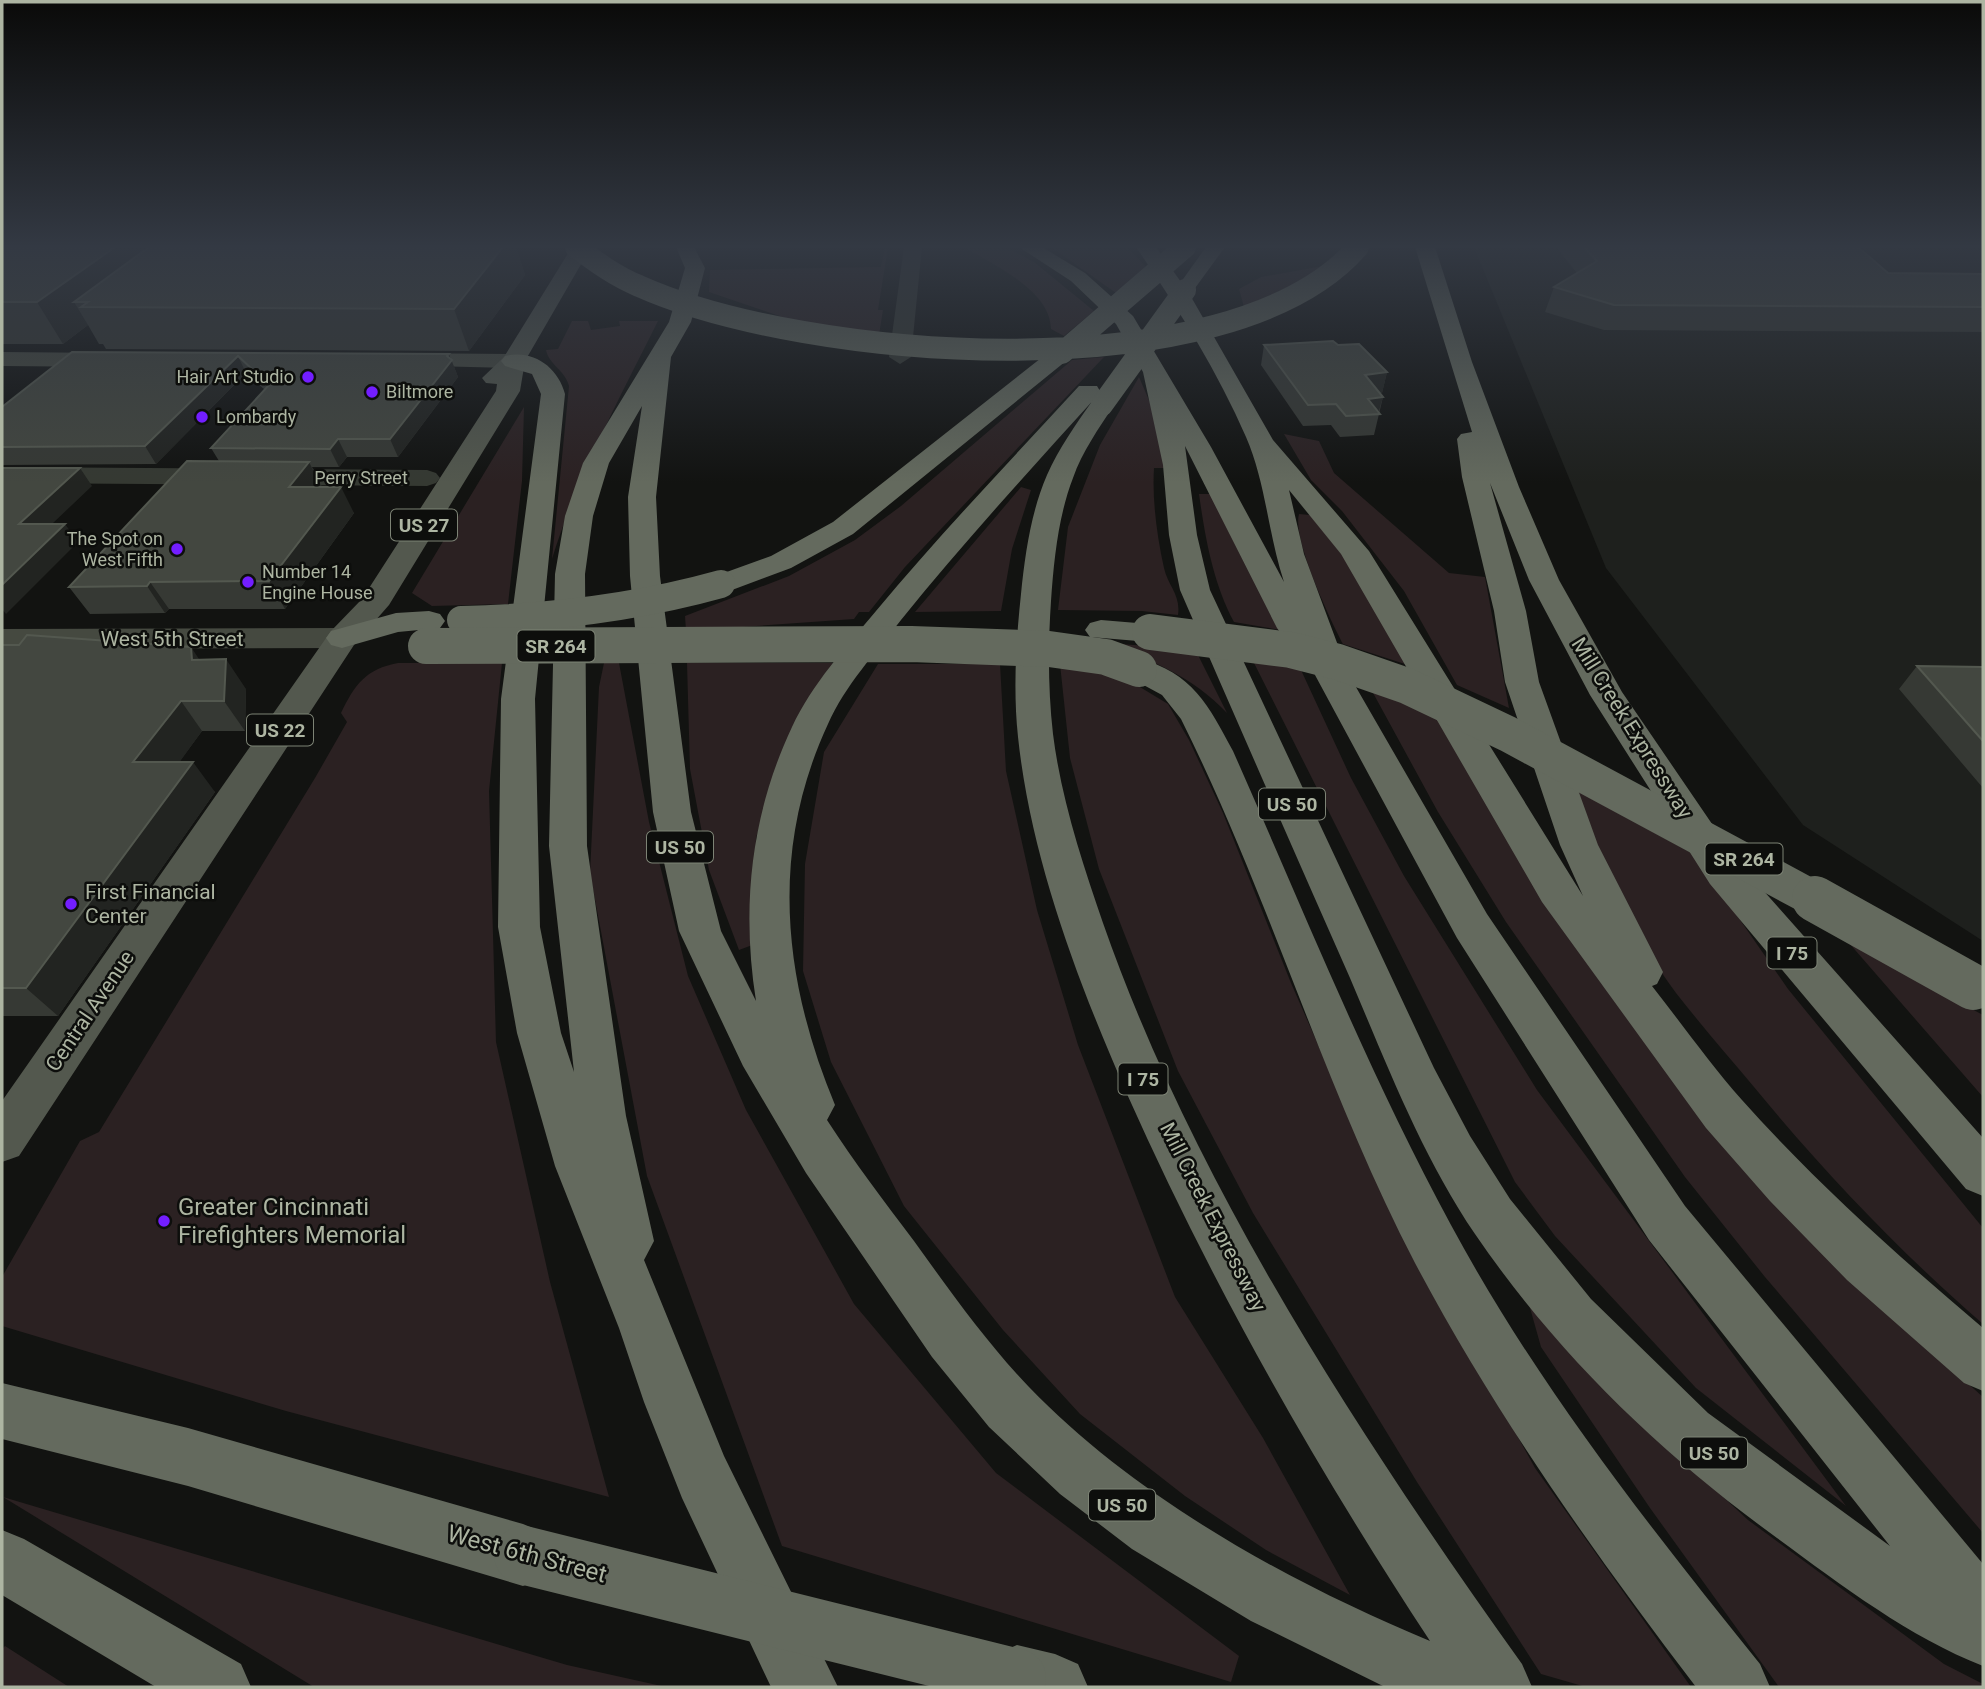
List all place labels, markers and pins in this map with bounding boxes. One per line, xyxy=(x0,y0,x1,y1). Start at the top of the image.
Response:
place label: Hair Art Studio xyxy=(176,366,294,387)
marker: Hair Art Studio xyxy=(300,369,316,385)
place label: Biltmore xyxy=(386,381,453,402)
marker: Biltmore xyxy=(364,384,380,400)
place label: Lombardy xyxy=(216,406,297,427)
marker: Lombardy xyxy=(194,409,210,425)
place label: The Spot on West Fifth xyxy=(67,528,163,570)
marker: The Spot on West Fifth xyxy=(169,541,185,557)
place label: Number 14 Engine House xyxy=(262,561,372,603)
marker: Number 14 Engine House xyxy=(240,574,256,590)
place label: First Financial Center xyxy=(85,880,216,928)
marker: First Financial Center xyxy=(63,896,79,912)
place label: Greater Cincinnati Firefighters Memorial xyxy=(178,1193,406,1249)
marker: Greater Cincinnati Firefighters Memorial xyxy=(156,1213,172,1229)

